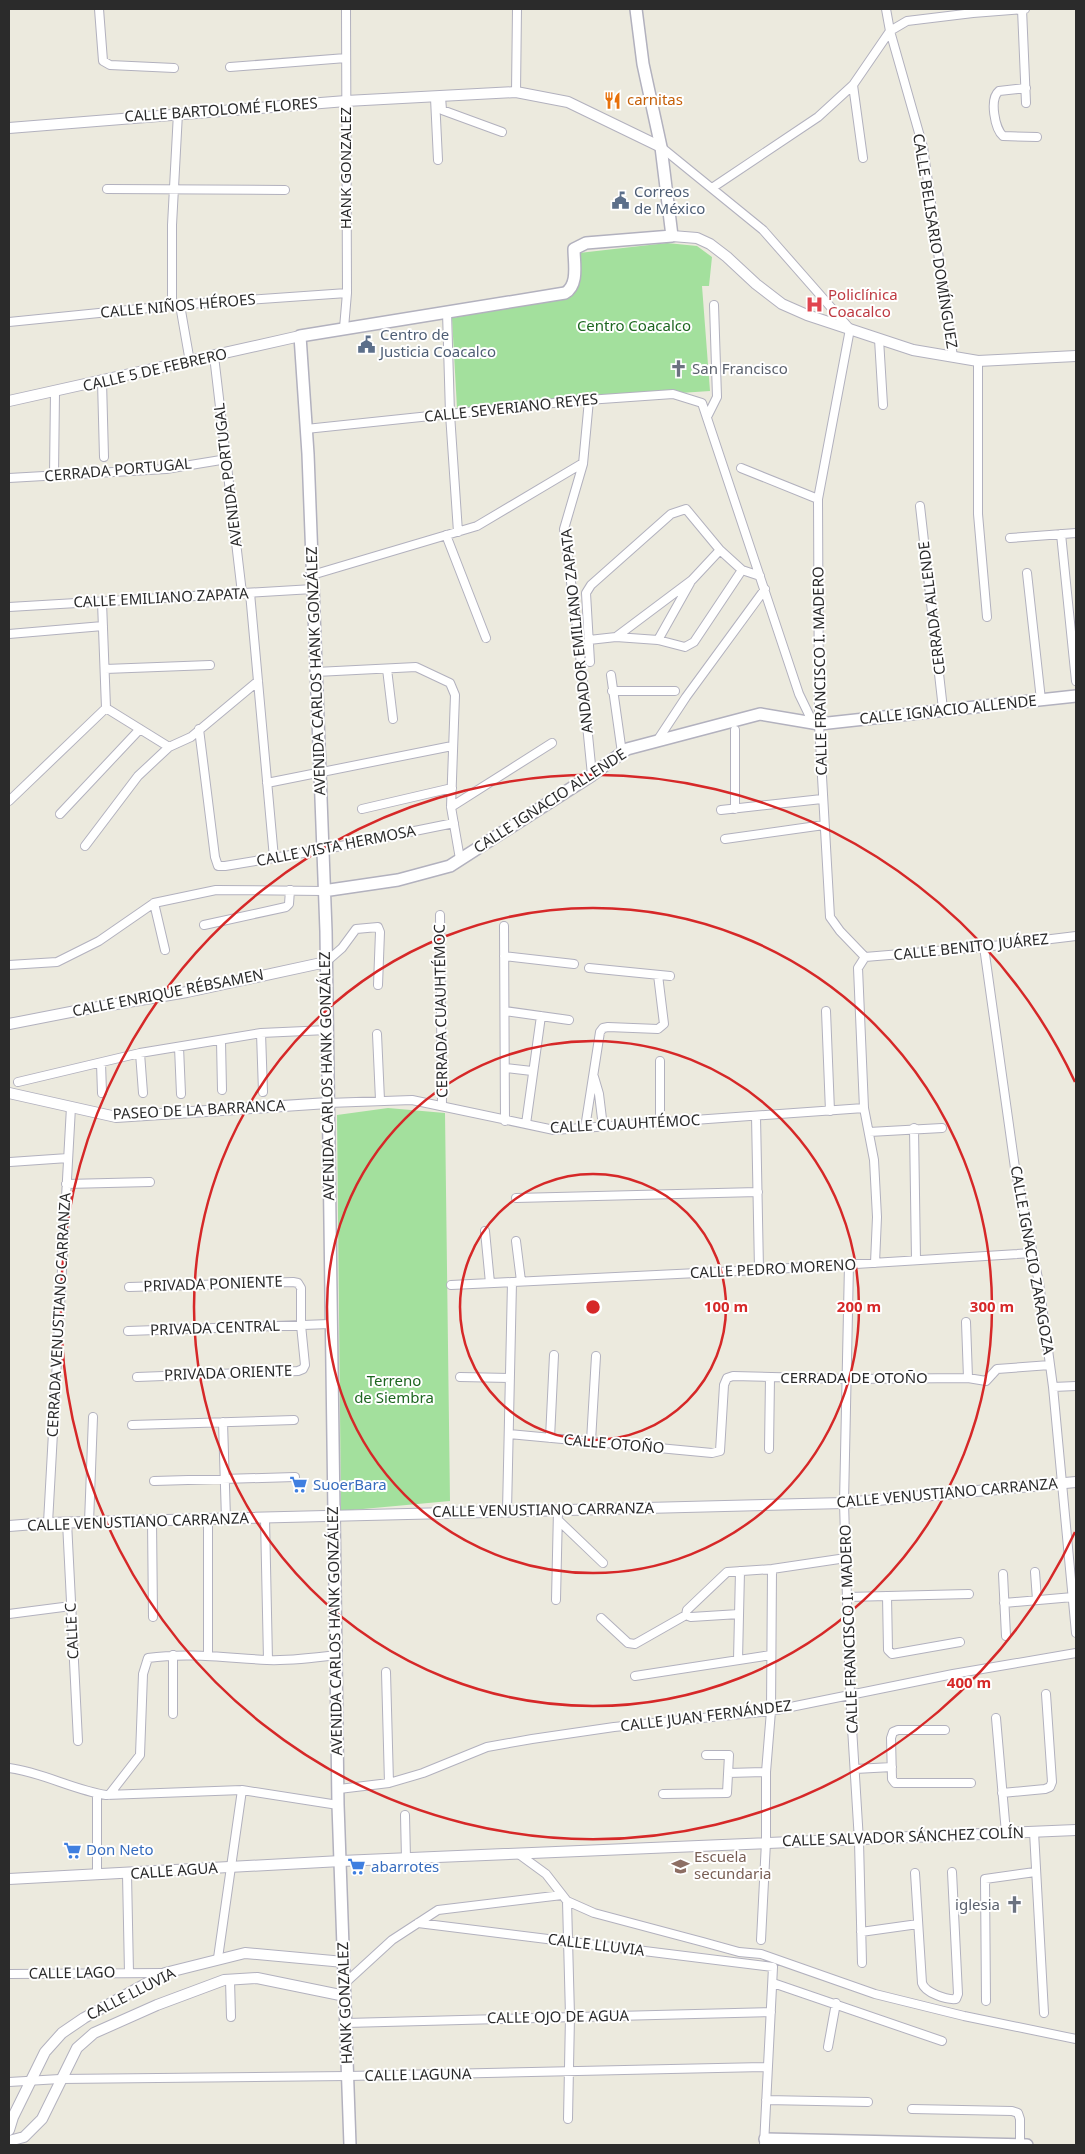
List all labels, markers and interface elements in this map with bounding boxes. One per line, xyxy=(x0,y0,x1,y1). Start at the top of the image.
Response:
place label: carnitas xyxy=(627,89,683,109)
restaurant icon: carnitas xyxy=(603,90,623,110)
street label: CALLE BARTOLOMÉ FLORES xyxy=(124,92,318,126)
street label: HANK GONZALEZ xyxy=(335,107,355,229)
street label: CALLE BELISARIO DOMÍNGUEZ xyxy=(909,132,963,350)
place label: Correos de México xyxy=(634,181,705,218)
public building icon: Correos de México xyxy=(610,191,630,211)
place label: Policlínica Coacalco xyxy=(828,284,898,321)
street label: CALLE NIÑOS HÉROES xyxy=(99,288,256,322)
hospital icon: Policlínica Coacalco xyxy=(804,294,824,314)
park label: Centro Coacalco xyxy=(577,315,691,335)
place label: Centro de Justicia Coacalco xyxy=(378,324,496,361)
public building icon: Centro de Justicia Coacalco xyxy=(356,334,376,354)
street label: CALLE 5 DE FEBRERO xyxy=(81,343,229,395)
place label: San Francisco xyxy=(692,358,788,378)
church icon: San Francisco xyxy=(668,359,688,379)
street label: CALLE SEVERIANO REYES xyxy=(423,388,599,426)
street label: AVENIDA PORTUGAL xyxy=(208,402,246,548)
street label: CERRADA PORTUGAL xyxy=(43,453,193,485)
street label: ANDADOR EMILIANO ZAPATA xyxy=(555,527,597,734)
street label: CERRADA ALLENDE xyxy=(913,540,949,676)
street label: AVENIDA CARLOS HANK GONZÁLEZ xyxy=(301,546,329,796)
street label: CALLE FRANCISCO I. MADERO xyxy=(807,566,831,776)
street label: CALLE EMILIANO ZAPATA xyxy=(73,582,250,612)
street label: CALLE IGNACIO ALLENDE xyxy=(858,690,1038,728)
street label: CALLE IGNACIO ALLENDE xyxy=(469,743,630,857)
street label: CALLE VISTA HERMOSA xyxy=(254,820,418,870)
street label: CERRADA CUAUHTÉMOC xyxy=(428,924,452,1098)
street label: CALLE BENITO JUÁREZ xyxy=(892,928,1050,964)
street label: AVENIDA CARLOS HANK GONZÁLEZ xyxy=(314,951,338,1201)
street label: CALLE ENRIQUE RÉBSAMEN xyxy=(70,964,265,1020)
street label: PASEO DE LA BARRANCA xyxy=(112,1094,286,1124)
street label: CALLE CUAUHTÉMOC xyxy=(549,1109,701,1137)
street label: CALLE IGNACIO ZARAGOZA xyxy=(1007,1164,1060,1356)
street label: CERRADA VENUSTIANO CARRANZA xyxy=(42,1192,74,1438)
street label: CALLE PEDRO MORENO xyxy=(689,1254,857,1282)
street label: PRIVADA PONIENTE xyxy=(143,1271,283,1295)
text: 100 m xyxy=(704,1296,748,1316)
text: 200 m xyxy=(837,1296,881,1316)
text: 300 m xyxy=(970,1296,1014,1316)
centre of rings xyxy=(584,1298,602,1316)
street label: PRIVADA CENTRAL xyxy=(150,1315,280,1339)
street label: PRIVADA ORIENTE xyxy=(164,1360,292,1384)
street label: CERRADA DE OTOÑO xyxy=(780,1367,928,1387)
park label: Terreno de Siembra xyxy=(354,1370,434,1407)
street label: CALLE OTOÑO xyxy=(563,1429,665,1457)
street label: CALLE VENUSTIANO CARRANZA xyxy=(836,1472,1059,1512)
place label: SuoerBara xyxy=(313,1474,387,1494)
supermarket icon: SuoerBara xyxy=(289,1475,309,1495)
street label: CALLE VENUSTIANO CARRANZA xyxy=(432,1497,654,1521)
street label: AVENIDA CARLOS HANK GONZÁLEZ xyxy=(322,1506,346,1756)
street label: CALLE VENUSTIANO CARRANZA xyxy=(27,1507,250,1535)
street label: CALLE FRANCISCO I. MADERO xyxy=(834,1524,862,1734)
street label: CALLE C xyxy=(60,1602,82,1660)
text: 400 m xyxy=(947,1672,991,1692)
street label: CALLE JUAN FERNÁNDEZ xyxy=(619,1695,793,1735)
street label: CALLE SALVADOR SÁNCHEZ COLÍN xyxy=(782,1822,1024,1850)
place label: Don Neto xyxy=(86,1839,154,1859)
supermarket icon: Don Neto xyxy=(62,1840,82,1860)
place label: Escuela secundaria xyxy=(694,1846,772,1883)
place label: abarrotes xyxy=(371,1856,439,1876)
school or university icon: Escuela secundaria xyxy=(670,1856,690,1876)
street label: CALLE AGUA xyxy=(130,1857,219,1883)
supermarket icon: abarrotes xyxy=(347,1857,367,1877)
place label: iglesia xyxy=(955,1894,1000,1914)
church icon: iglesia xyxy=(1004,1895,1024,1915)
street label: CALLE LLUVIA xyxy=(547,1928,646,1960)
street label: HANK GONZALEZ xyxy=(332,1942,356,2064)
street label: CALLE LAGO xyxy=(28,1961,116,1983)
street label: CALLE LLUVIA xyxy=(83,1962,179,2024)
street label: CALLE OJO DE AGUA xyxy=(487,2005,630,2027)
street label: CALLE LAGUNA xyxy=(364,2063,472,2085)

